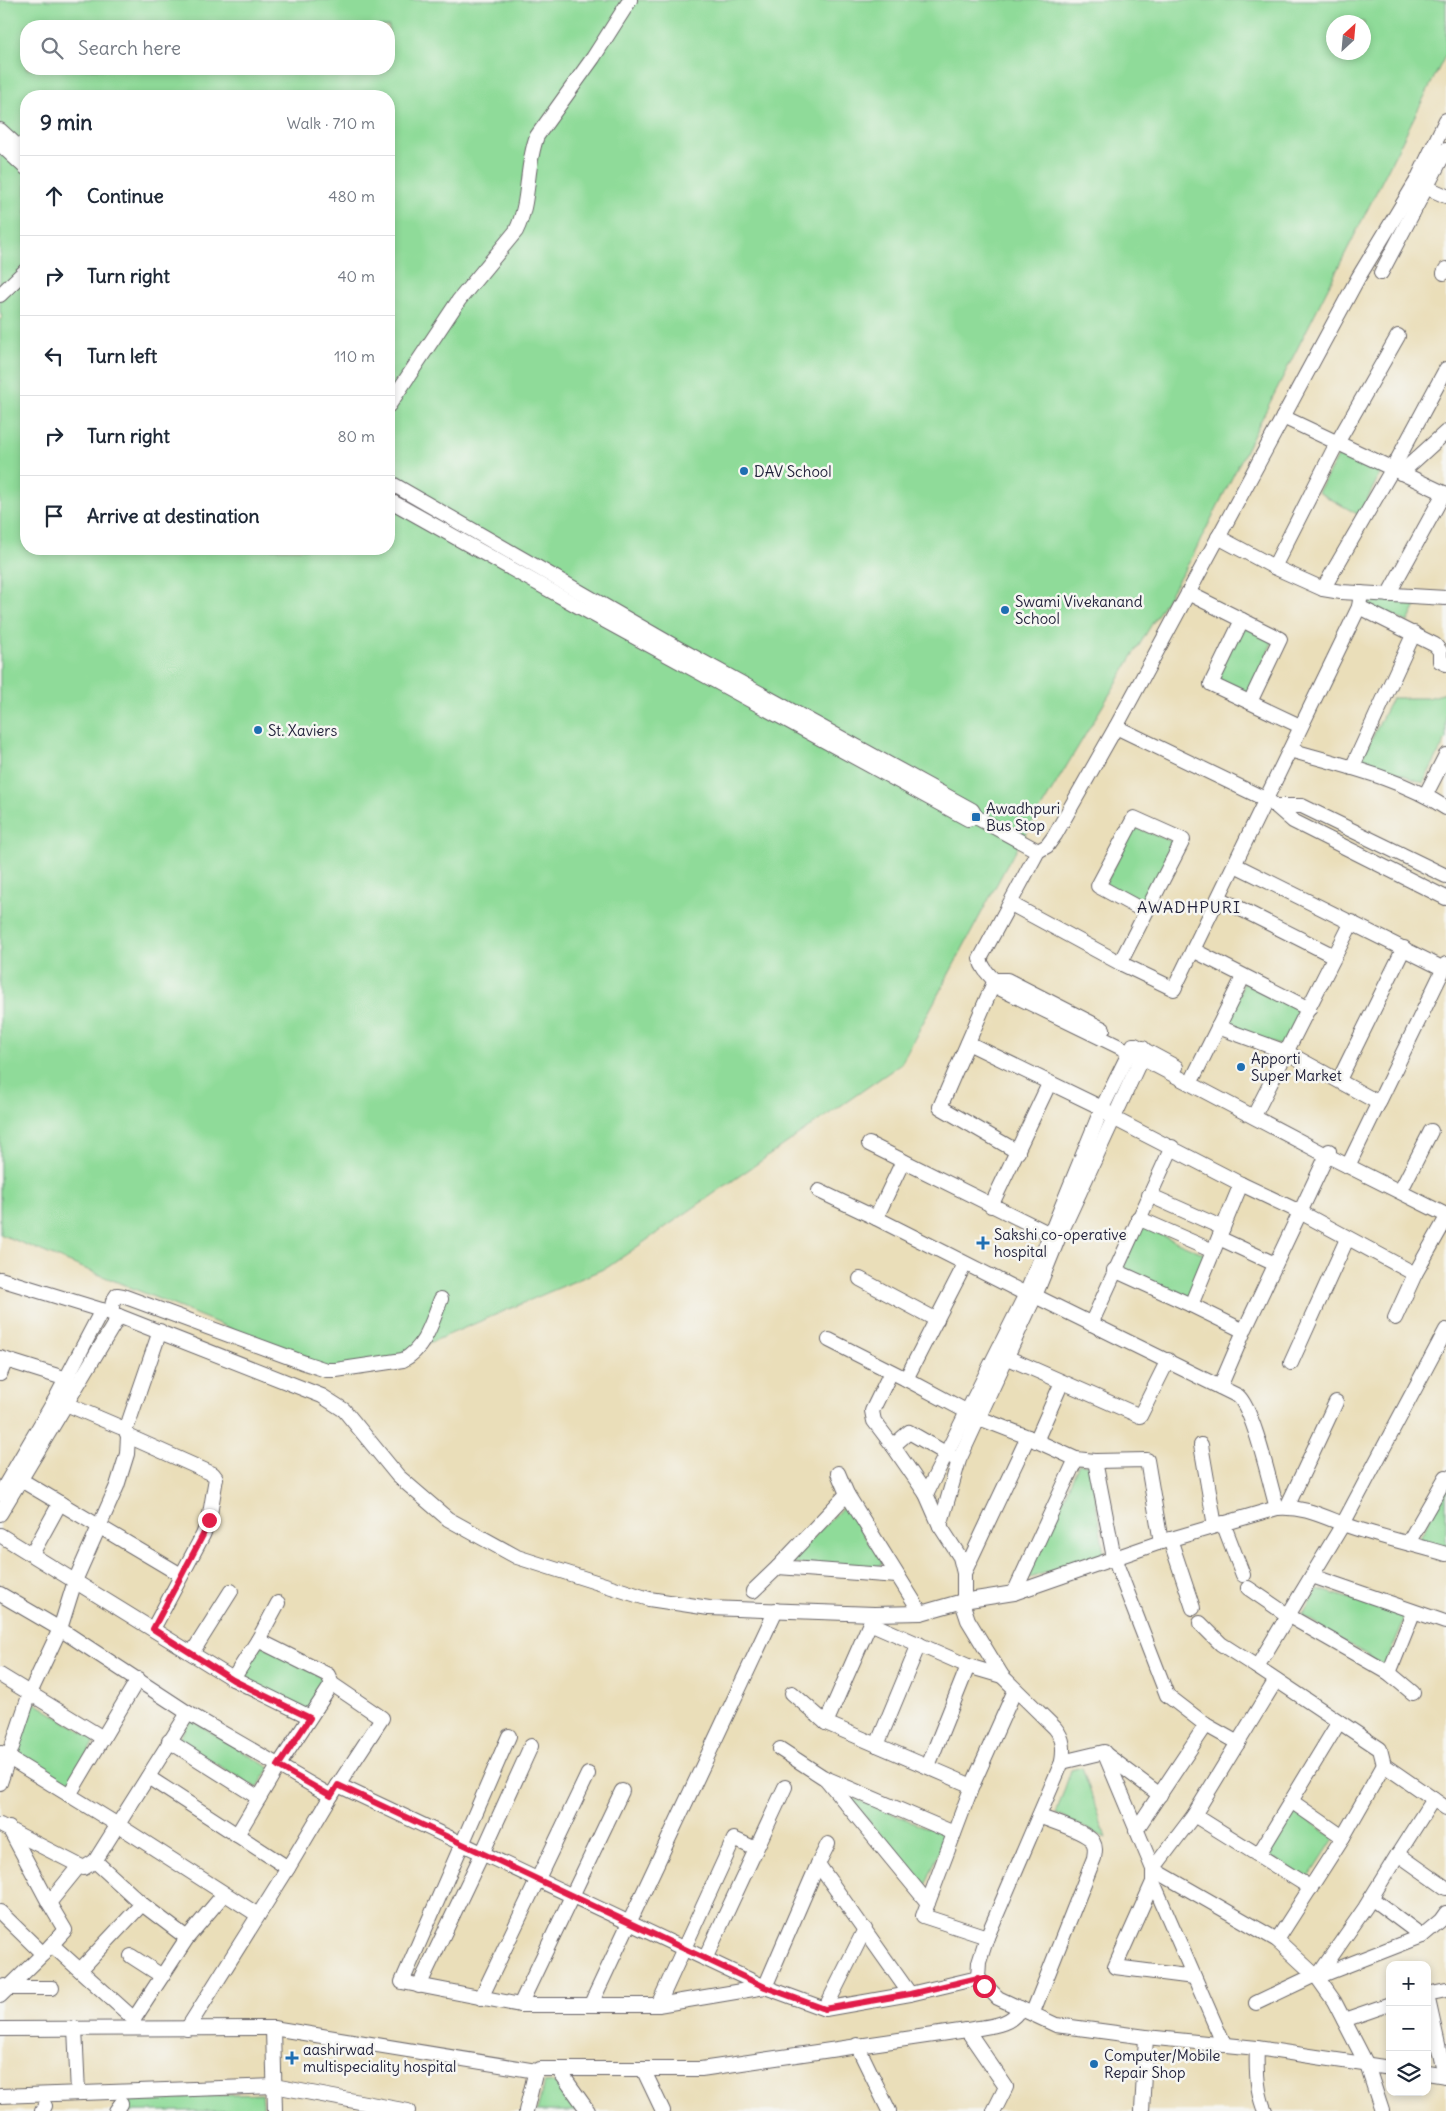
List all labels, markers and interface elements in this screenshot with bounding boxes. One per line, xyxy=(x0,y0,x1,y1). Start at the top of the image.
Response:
north arrow xyxy=(1326,15,1371,60)
search box xyxy=(20,20,395,75)
icon: search xyxy=(38,34,66,62)
text: Search here xyxy=(78,36,181,60)
text: 9 min xyxy=(40,109,92,136)
text: Walk · 710 m xyxy=(286,113,375,133)
icon: ahead xyxy=(40,182,68,210)
text: Continue xyxy=(87,184,164,208)
text: 480 m xyxy=(328,186,375,206)
icon: right xyxy=(40,262,68,290)
text: Turn right xyxy=(87,264,170,288)
text: 40 m xyxy=(337,266,375,286)
icon: left xyxy=(40,342,68,370)
text: Turn left xyxy=(87,344,157,368)
text: 110 m xyxy=(334,346,375,366)
icon: right xyxy=(40,422,68,450)
text: Turn right xyxy=(87,424,170,448)
text: 80 m xyxy=(337,426,375,446)
place label: DAV School xyxy=(754,462,832,481)
marker: DAV School xyxy=(738,465,750,477)
icon: arrive xyxy=(40,502,68,530)
text: Arrive at destination xyxy=(87,504,260,528)
place label: Swami Vivekanand School xyxy=(1015,592,1143,628)
marker: Swami Vivekanand School xyxy=(999,604,1011,616)
place label: St. Xaviers xyxy=(268,721,337,740)
marker: St. Xaviers xyxy=(252,724,264,736)
place label: Awadhpuri Bus Stop xyxy=(986,799,1060,835)
marker: Awadhpuri Bus Stop xyxy=(970,811,982,823)
district label: AWADHPURI xyxy=(1137,897,1241,917)
place label: Apporti Super Market xyxy=(1251,1049,1342,1085)
marker: Apporti Super Market xyxy=(1235,1061,1247,1073)
place label: Sakshi co-operative hospital xyxy=(994,1225,1127,1261)
marker: Sakshi co-operative hospital xyxy=(976,1236,990,1250)
route end xyxy=(198,1509,221,1532)
map controls xyxy=(1386,1961,1431,2096)
button: + xyxy=(1386,1961,1431,2006)
route start xyxy=(973,1975,996,1998)
button: − xyxy=(1386,2006,1431,2051)
place label: aashirwad multispeciality hospital xyxy=(303,2040,456,2076)
place label: Computer/Mobile Repair Shop xyxy=(1104,2046,1220,2082)
marker: aashirwad multispeciality hospital xyxy=(285,2051,299,2065)
button: layers xyxy=(1386,2051,1431,2096)
marker: Computer/Mobile Repair Shop xyxy=(1088,2058,1100,2070)

